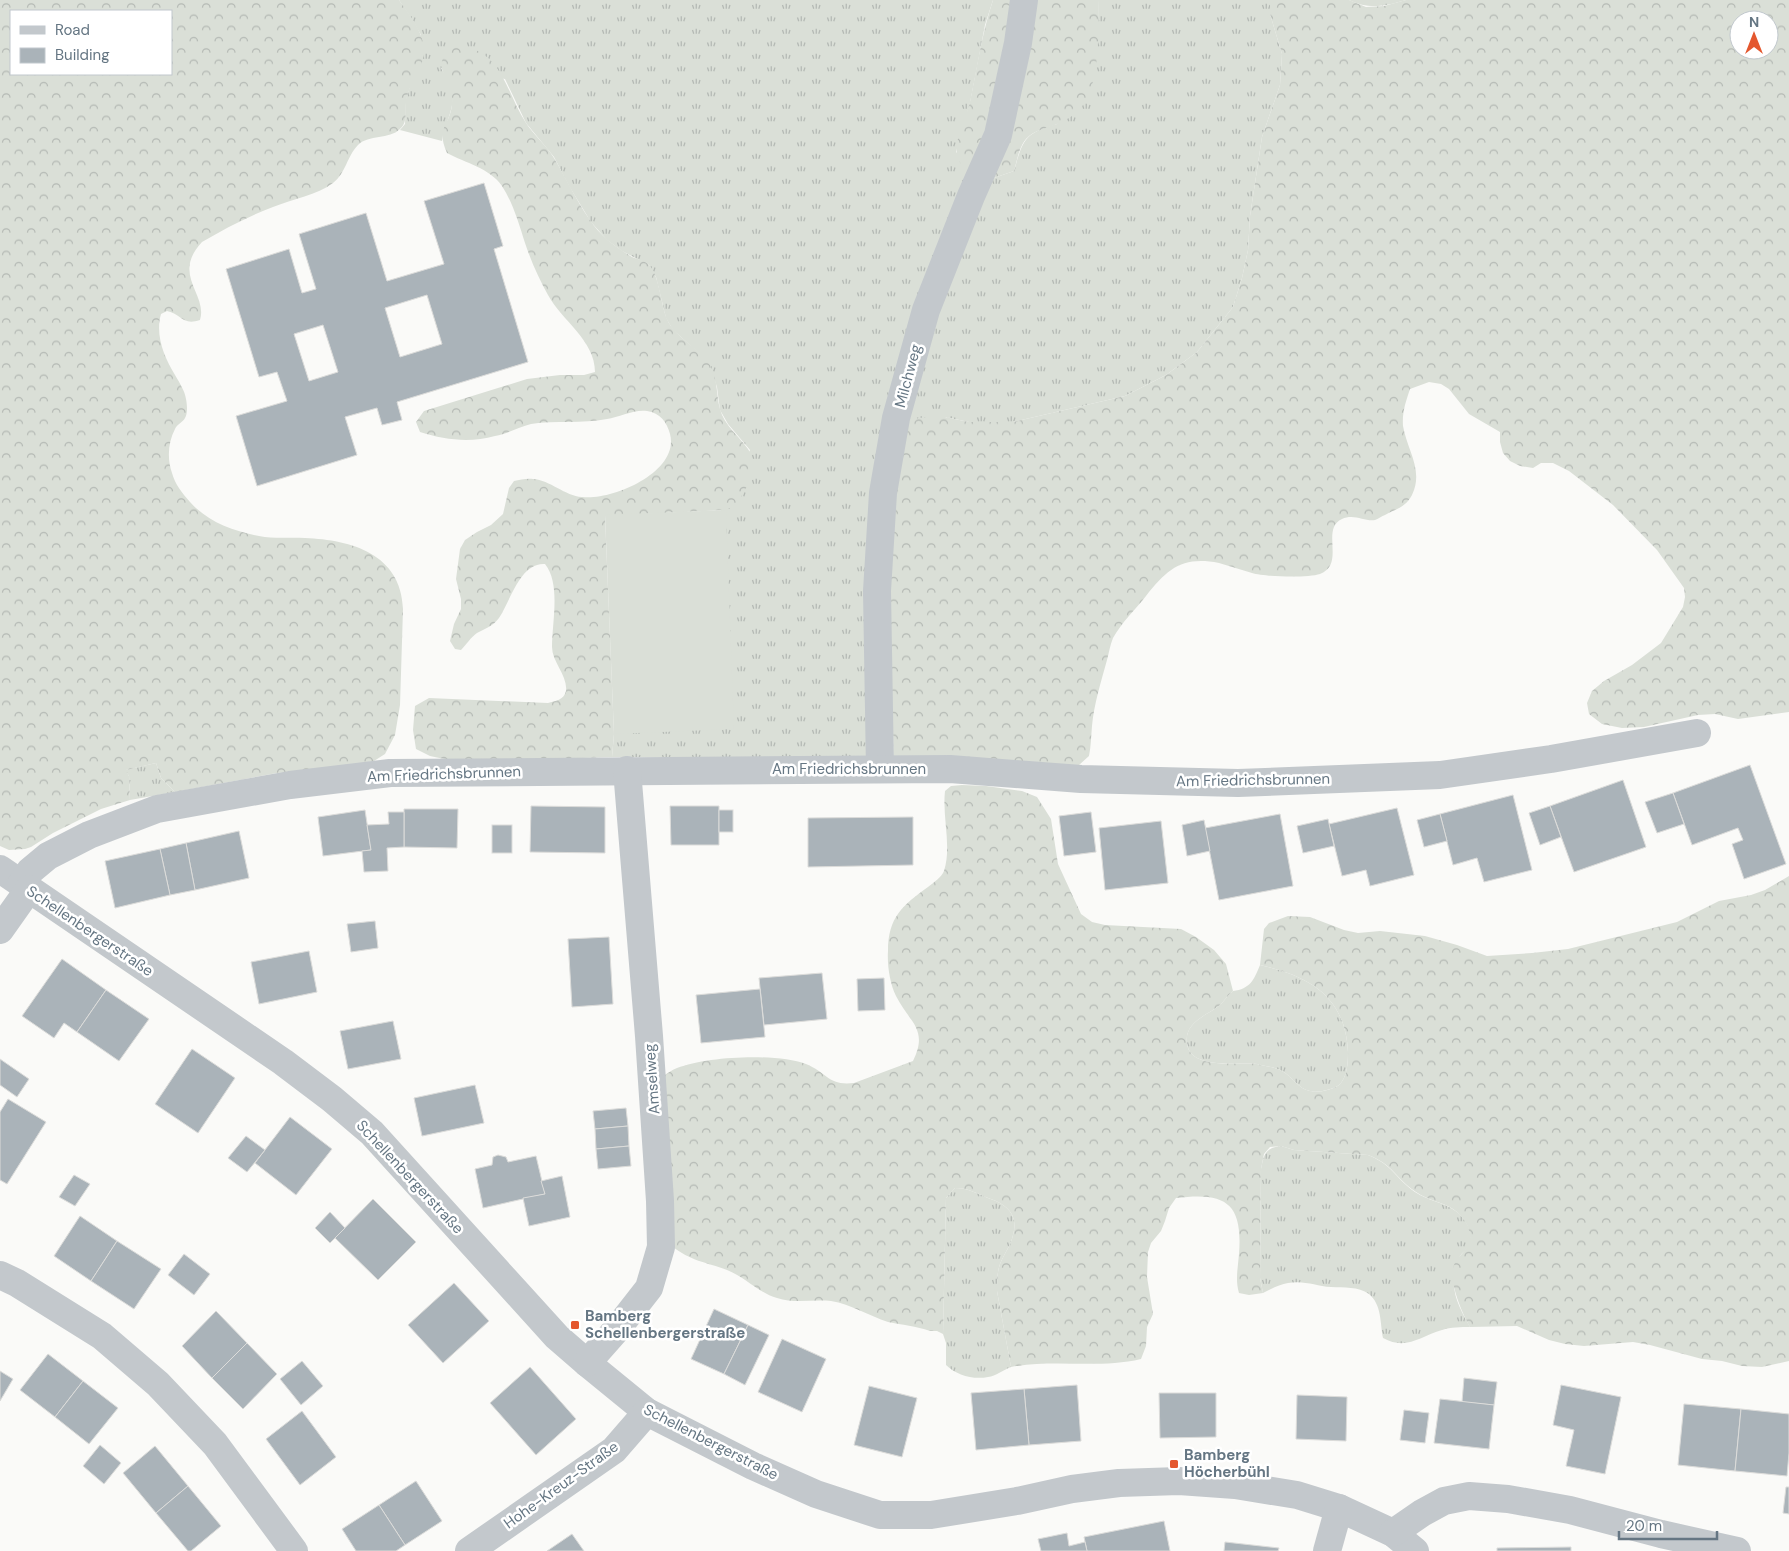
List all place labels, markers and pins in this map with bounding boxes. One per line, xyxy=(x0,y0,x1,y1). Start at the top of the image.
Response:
place label: Bamberg Schellenbergerstraße xyxy=(585,1306,745,1343)
marker: Bamberg Schellenbergerstraße xyxy=(569,1319,581,1331)
place label: Bamberg Höcherbühl xyxy=(1184,1445,1270,1482)
marker: Bamberg Höcherbühl xyxy=(1168,1458,1180,1470)

